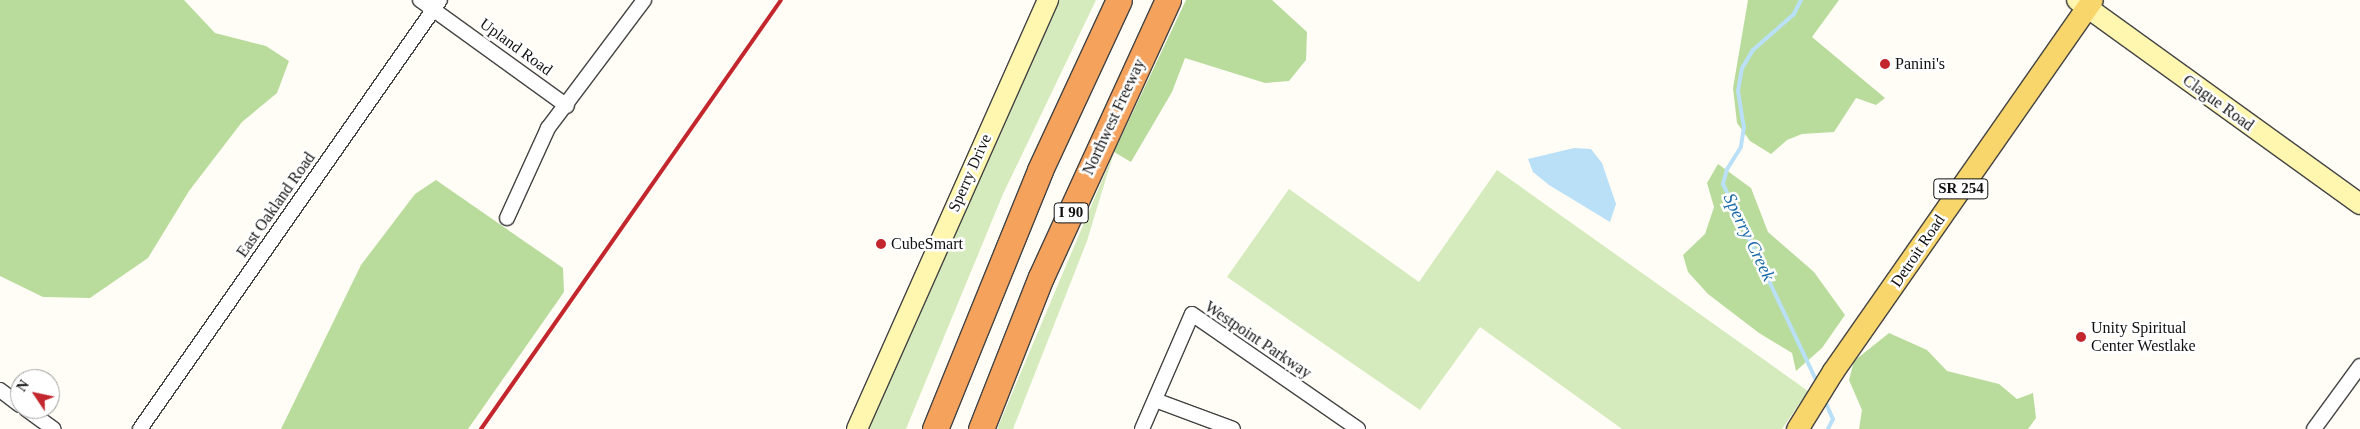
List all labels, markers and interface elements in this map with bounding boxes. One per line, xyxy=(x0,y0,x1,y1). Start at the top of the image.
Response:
street label: Upland Road xyxy=(476,14,556,80)
place label: Panini's xyxy=(1895,54,1945,74)
street label: Northwest Freeway xyxy=(1079,56,1149,178)
marker: Panini's xyxy=(1879,58,1891,70)
street label: Clague Road xyxy=(2179,71,2257,135)
street label: Sperry Drive xyxy=(944,131,996,215)
street label: East Oakland Road xyxy=(233,149,319,261)
road number: SR 254 xyxy=(1932,176,1990,202)
water label: Sperry Creek xyxy=(1719,190,1779,284)
road number: I 90 xyxy=(1054,200,1088,226)
street label: Detroit Road xyxy=(1887,211,1949,291)
place label: CubeSmart xyxy=(891,234,963,254)
marker: CubeSmart xyxy=(875,238,887,250)
street label: Westpoint Parkway xyxy=(1201,297,1315,383)
place label: Unity Spiritual Center Westlake xyxy=(2091,318,2196,356)
marker: Unity Spiritual Center Westlake xyxy=(2075,331,2087,343)
north arrow xyxy=(10,369,60,419)
text: N xyxy=(14,378,32,394)

